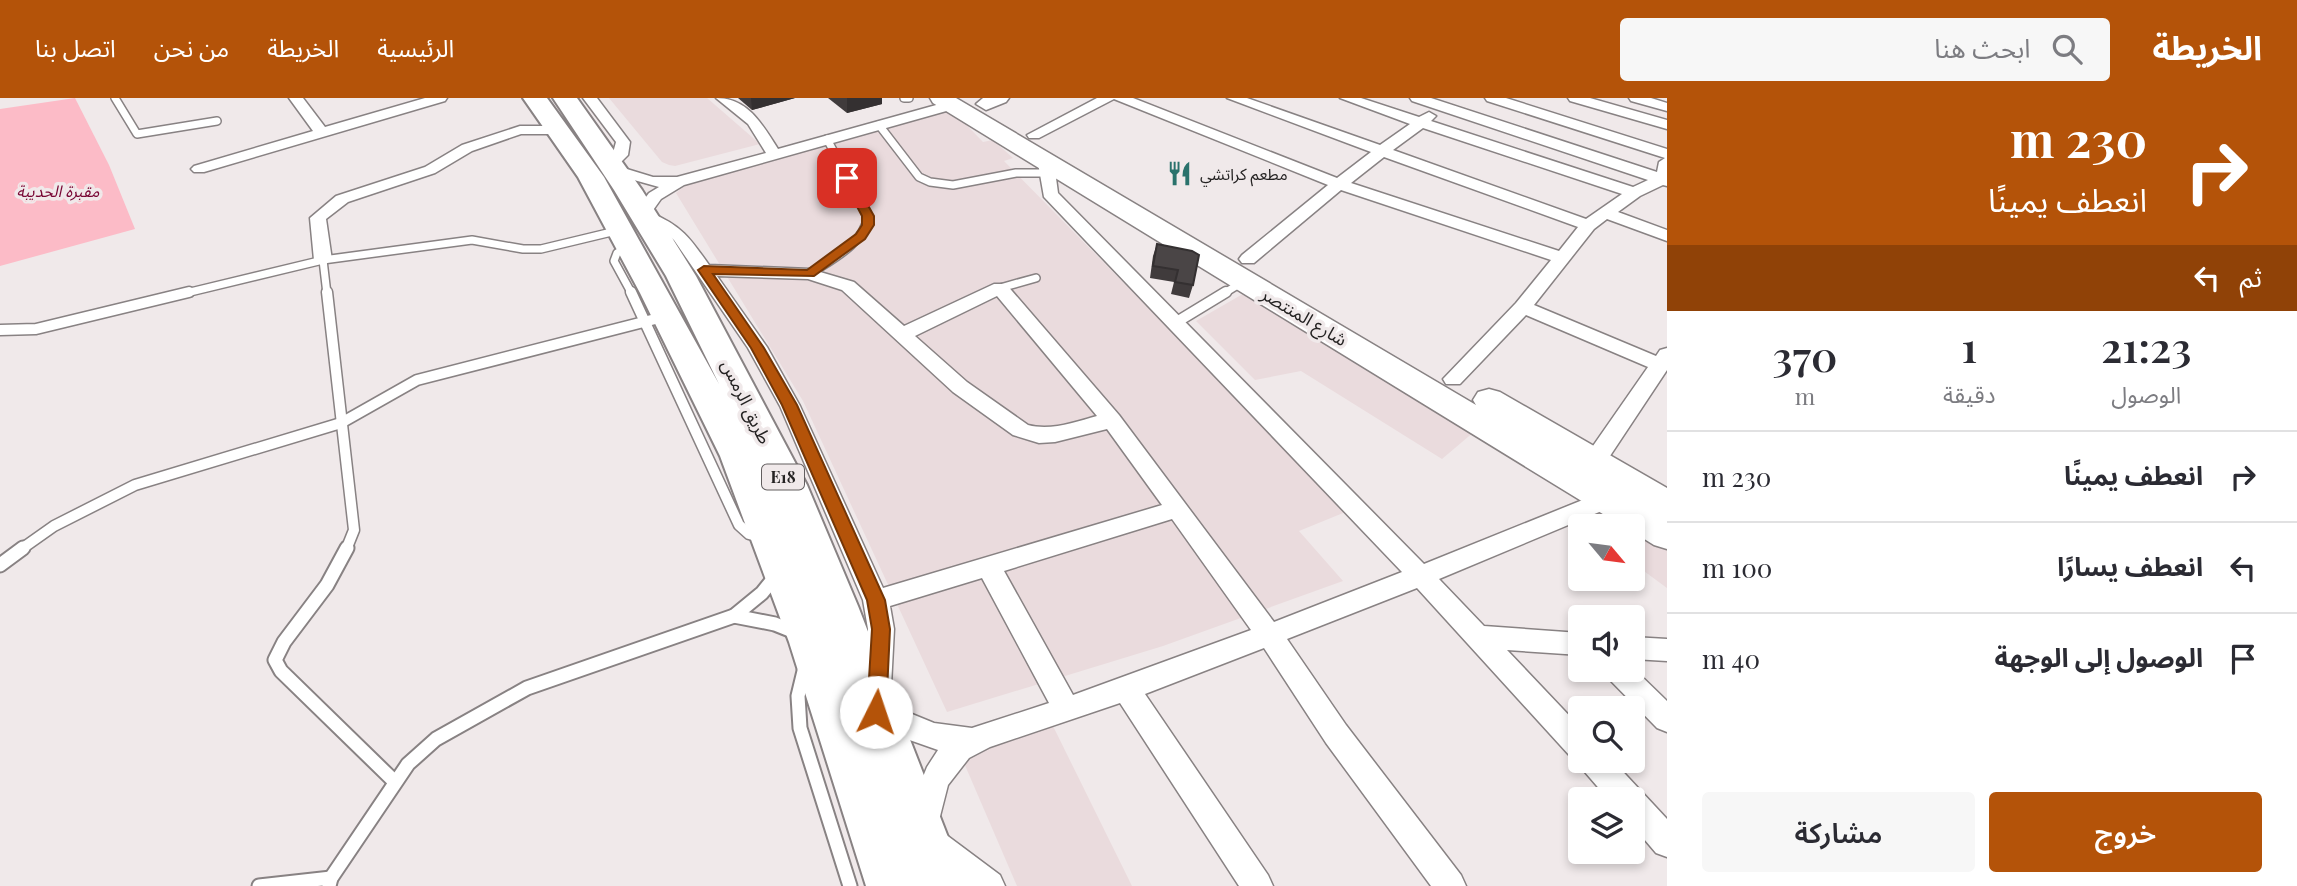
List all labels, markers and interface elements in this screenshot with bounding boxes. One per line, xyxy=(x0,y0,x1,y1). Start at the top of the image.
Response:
search box xyxy=(1620,18,2110,81)
text: الخريطة xyxy=(2152,24,2262,68)
text: ابحث هنا xyxy=(1934,30,2030,65)
icon: search xyxy=(2048,30,2086,68)
text: اتصل بنا xyxy=(35,31,116,63)
text: من نحن xyxy=(154,31,229,63)
text: الخريطة xyxy=(267,31,339,63)
text: الرئيسية xyxy=(377,31,454,63)
text: 230 m xyxy=(2010,105,2147,170)
icon: right xyxy=(2171,126,2262,217)
pin xyxy=(817,148,877,208)
icon: arrive xyxy=(828,159,866,197)
restaurant icon: مطعم كراتشي xyxy=(1166,160,1194,188)
place label: مطعم كراتشي xyxy=(1200,163,1288,187)
text: انعطف يمينًا xyxy=(1988,177,2147,220)
park label: مقبرة الحديبة xyxy=(17,180,100,201)
icon: left xyxy=(2188,259,2226,297)
text: ثم xyxy=(2240,259,2262,294)
street label: شارع المنتصر xyxy=(1255,281,1352,354)
text: 1 xyxy=(1961,318,1977,374)
text: 21:23 xyxy=(2101,318,2191,374)
text: 370 xyxy=(1773,327,1837,383)
street label: طريق الرمس xyxy=(716,355,778,448)
text: دقيقة xyxy=(1943,378,1995,409)
text: الوصول xyxy=(2111,378,2181,409)
text: m xyxy=(1795,380,1815,411)
text: انعطف يمينًا xyxy=(2064,457,2203,492)
icon: right xyxy=(2224,458,2262,496)
text: 230 m xyxy=(1702,459,1771,494)
road number: E18 xyxy=(762,464,804,490)
north arrow xyxy=(1568,514,1645,592)
map controls xyxy=(1568,514,1645,864)
text: انعطف يسارًا xyxy=(2057,548,2203,583)
icon: left xyxy=(2224,549,2262,587)
text: 100 m xyxy=(1702,550,1772,585)
button: sound xyxy=(1568,605,1645,682)
text: الوصول إلى الوجهة xyxy=(1995,639,2203,674)
icon: arrive xyxy=(2224,640,2262,678)
text: 40 m xyxy=(1702,641,1760,676)
position arrow xyxy=(839,675,913,749)
button: search xyxy=(1568,696,1645,773)
button: layers xyxy=(1568,787,1645,864)
button: مشاركة xyxy=(1702,792,1975,872)
button: خروج xyxy=(1989,792,2262,872)

